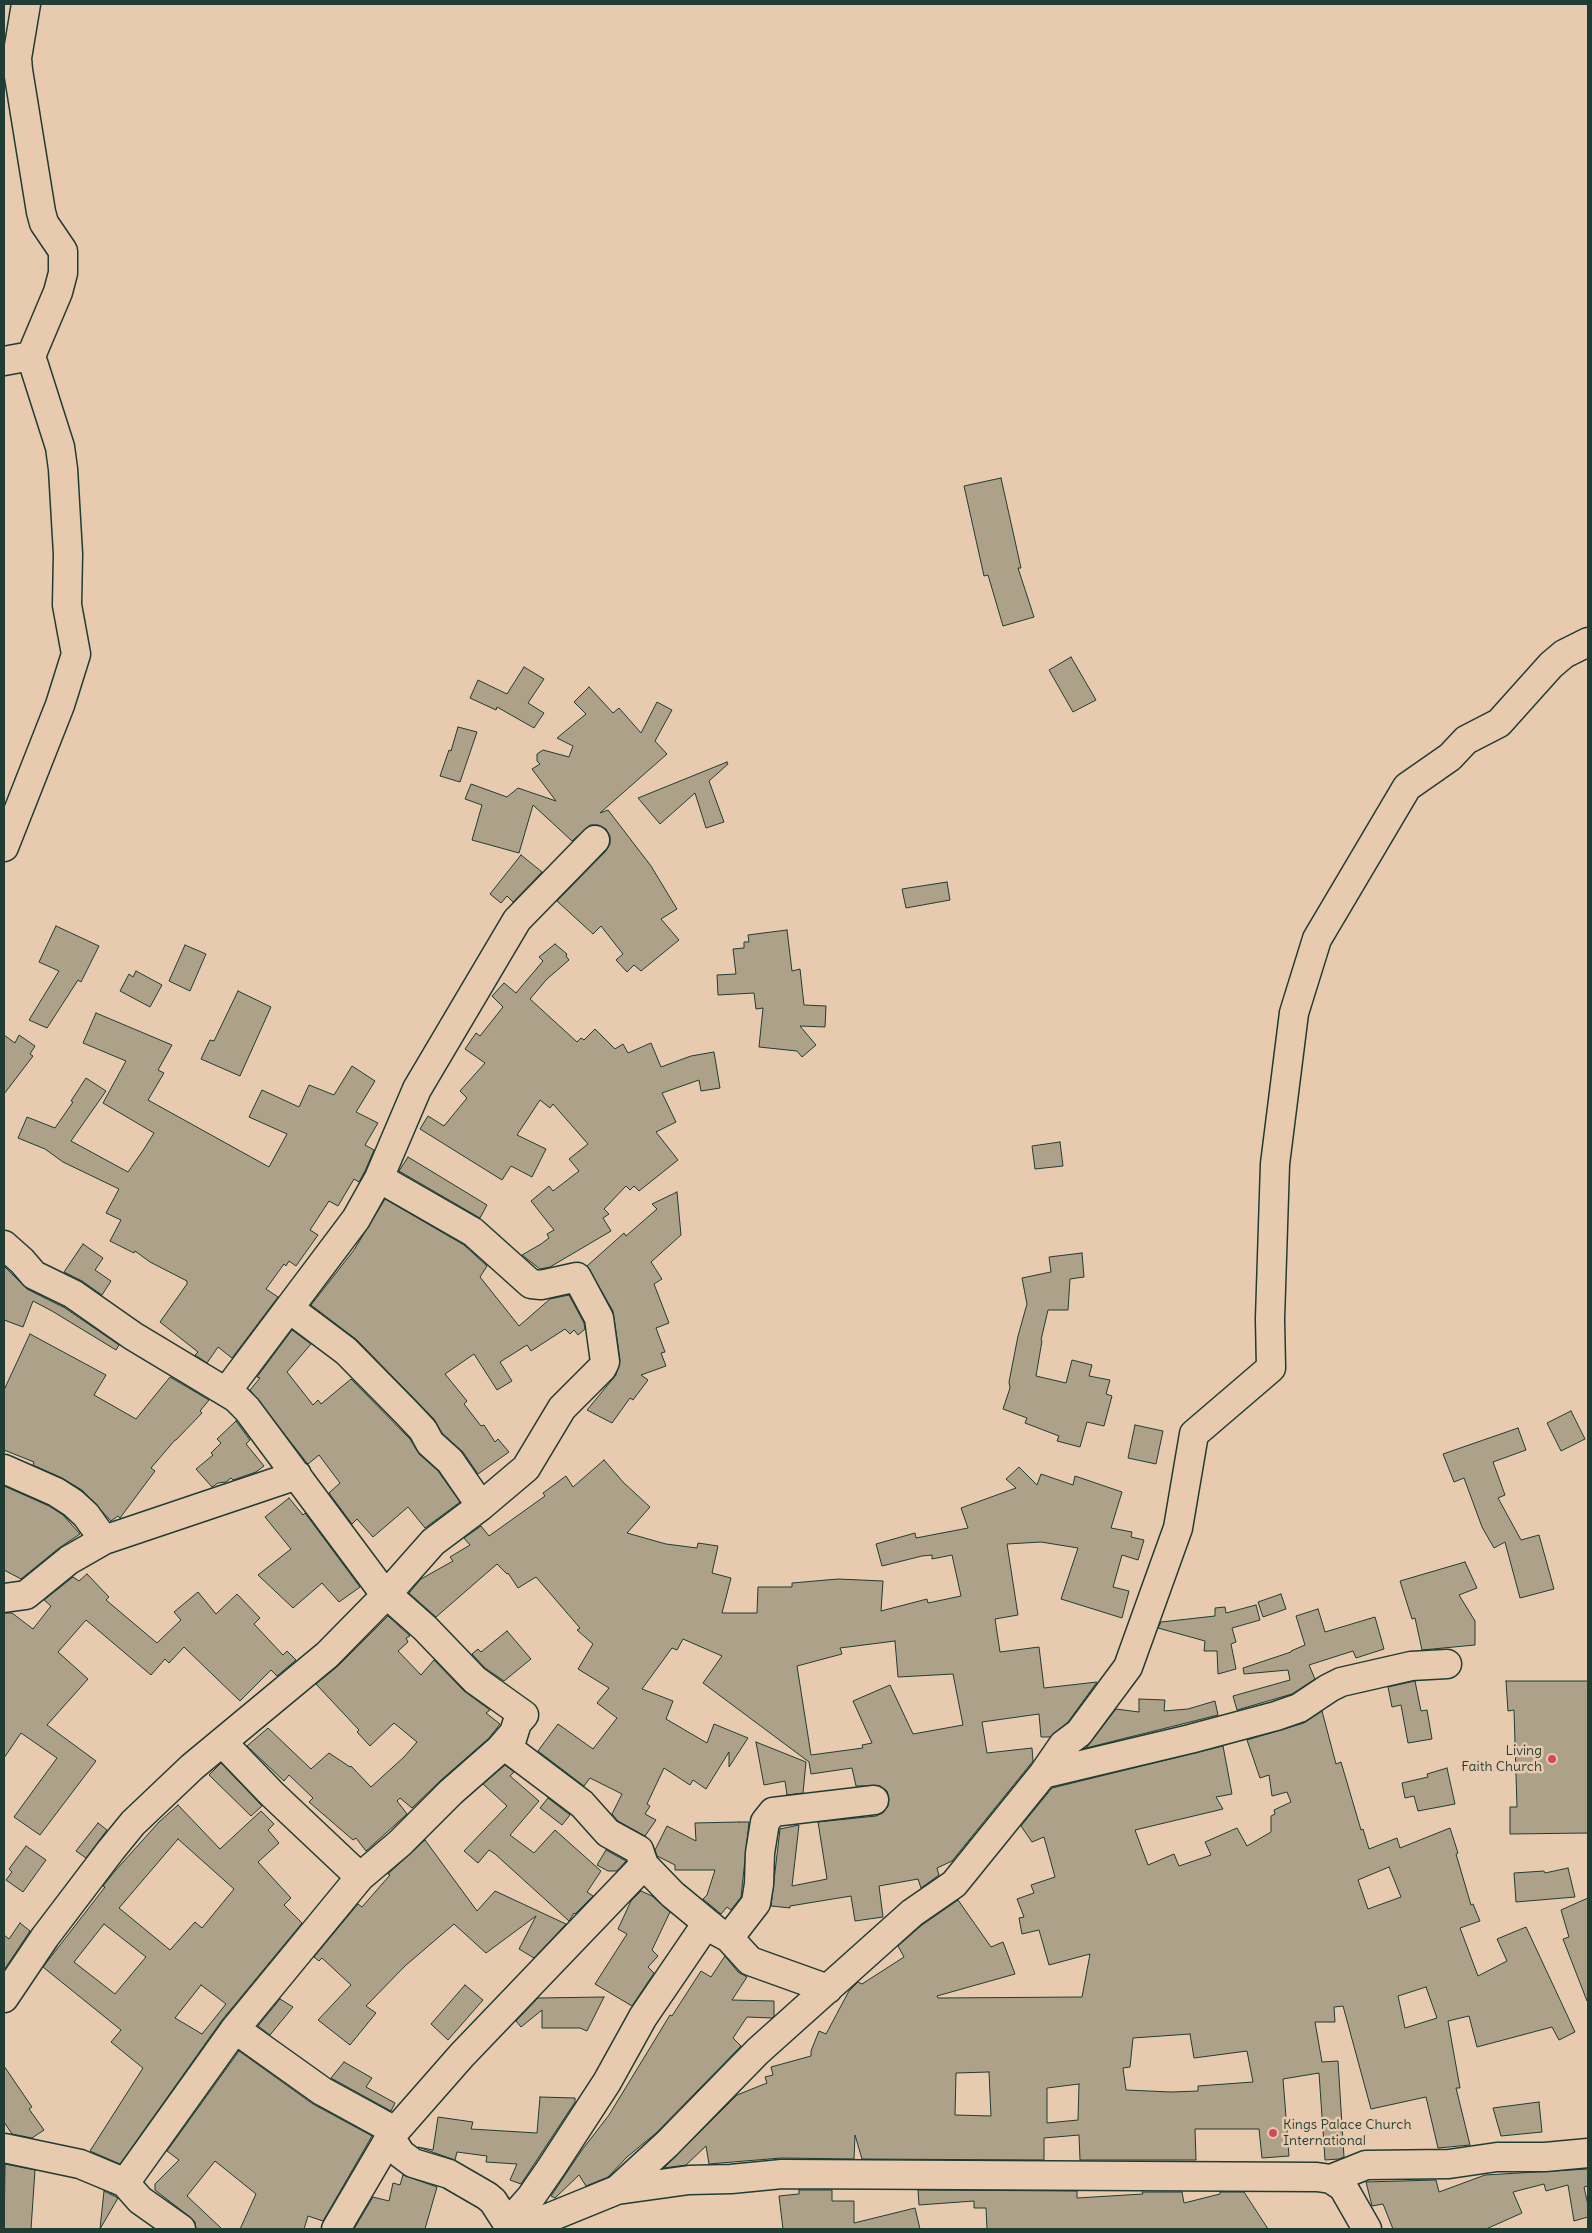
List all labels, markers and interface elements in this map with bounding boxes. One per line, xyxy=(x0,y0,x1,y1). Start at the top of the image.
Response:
place label: Living Faith Church xyxy=(1461,1743,1542,1775)
marker: Living Faith Church xyxy=(1546,1753,1558,1765)
place label: Kings Palace Church International xyxy=(1283,2117,1411,2150)
marker: Kings Palace Church International xyxy=(1267,2127,1279,2139)

